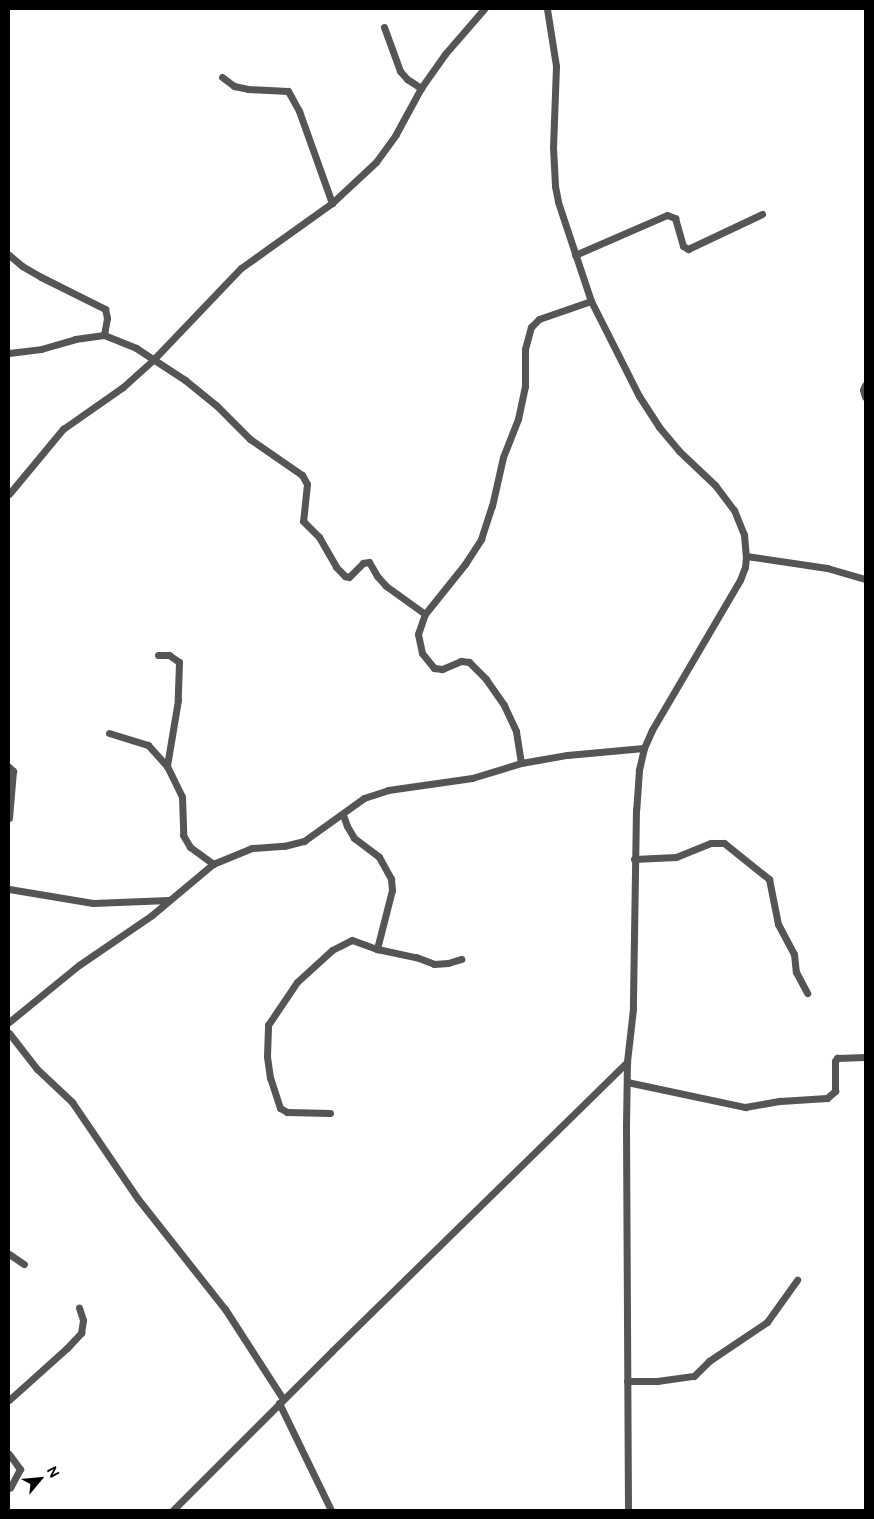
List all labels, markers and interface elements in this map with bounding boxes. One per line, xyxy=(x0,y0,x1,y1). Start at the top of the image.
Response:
north arrow xyxy=(15,1454,65,1504)
text: N xyxy=(43,1463,64,1481)

